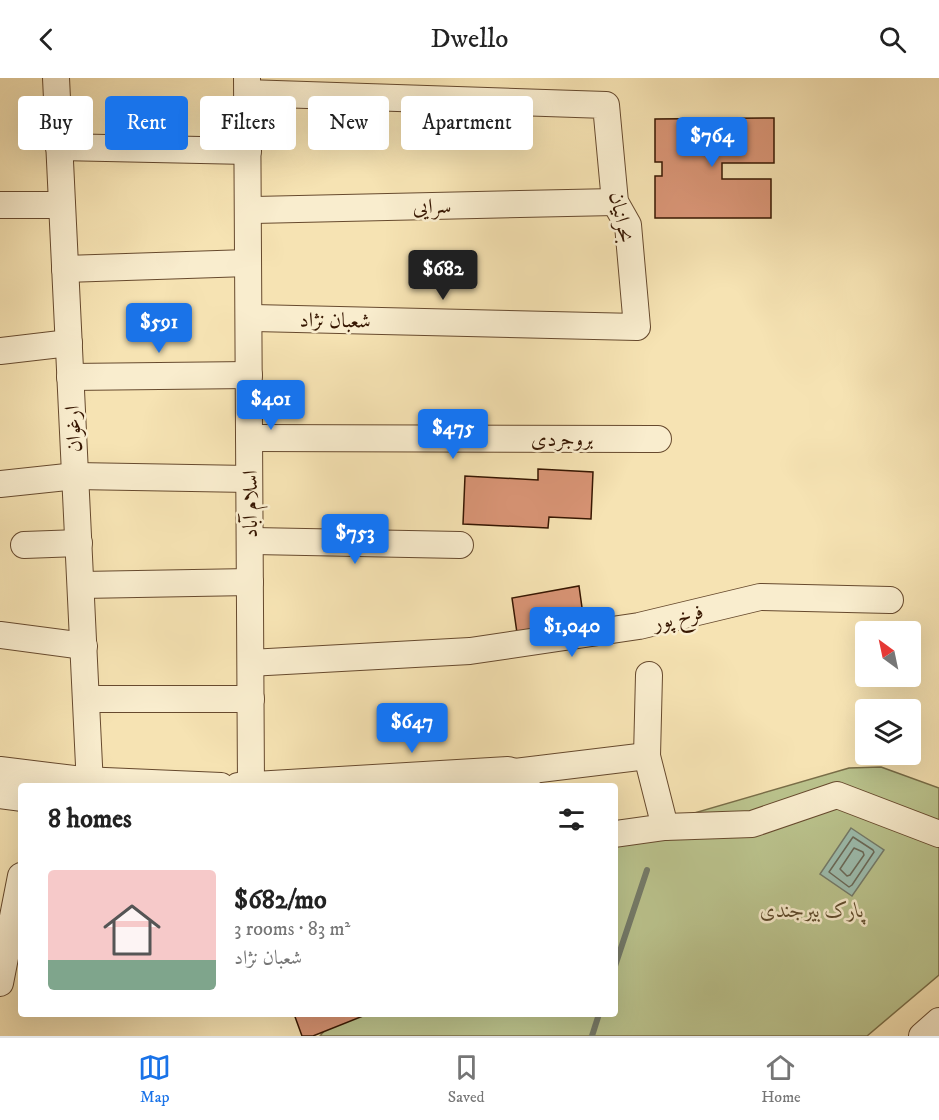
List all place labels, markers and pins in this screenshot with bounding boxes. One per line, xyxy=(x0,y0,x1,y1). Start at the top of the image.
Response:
pin: $764 xyxy=(676,117,748,168)
pin: $682 xyxy=(407,250,479,301)
pin: $591 xyxy=(123,303,195,354)
pin: $401 xyxy=(235,380,307,431)
pin: $475 xyxy=(417,409,489,460)
pin: $753 xyxy=(319,514,391,565)
pin: $1,040 xyxy=(523,607,621,658)
pin: $647 xyxy=(376,703,448,754)

